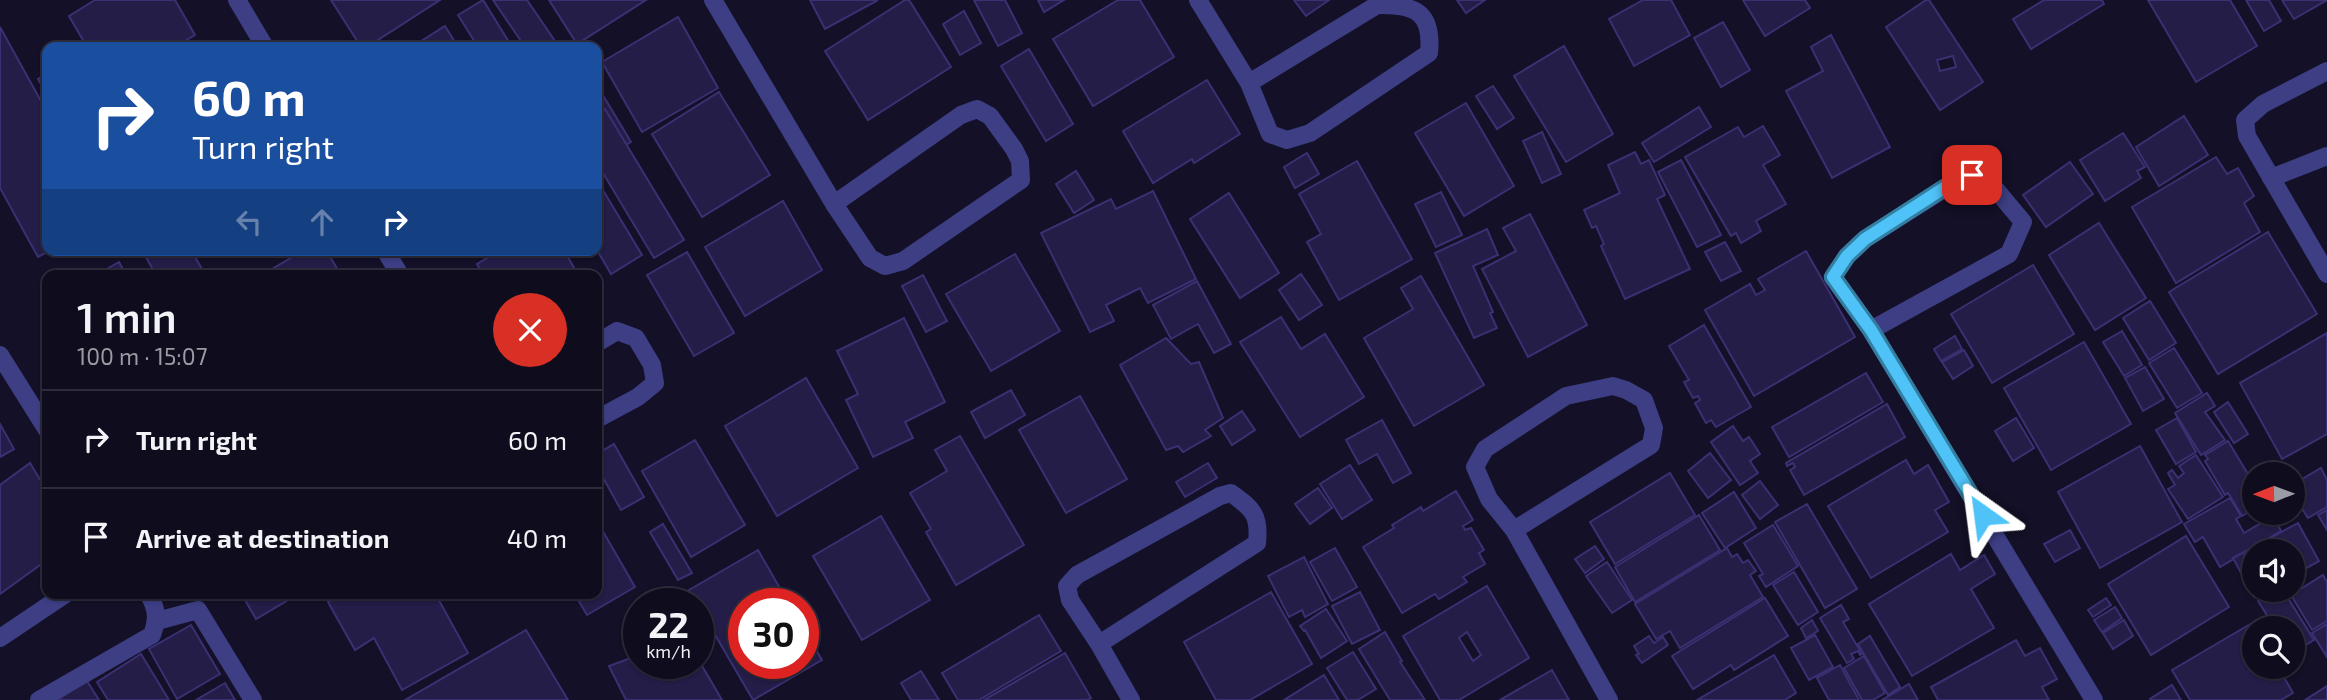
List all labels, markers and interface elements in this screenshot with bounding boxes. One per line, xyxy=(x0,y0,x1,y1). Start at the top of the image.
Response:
text: 60 m xyxy=(192,67,306,126)
icon: right xyxy=(77,70,168,161)
text: Turn right xyxy=(192,127,334,165)
pin xyxy=(1942,145,2002,205)
icon: arrive xyxy=(1953,156,1991,194)
icon: left xyxy=(230,203,268,241)
icon: ahead xyxy=(303,203,341,241)
icon: right xyxy=(376,203,414,241)
text: 1 min xyxy=(77,291,177,341)
button: close xyxy=(493,293,567,367)
text: 100 m · 15:07 xyxy=(77,342,207,370)
icon: right xyxy=(77,420,115,458)
text: Turn right xyxy=(136,424,257,455)
text: 60 m xyxy=(508,424,567,455)
north arrow xyxy=(2242,462,2305,525)
map controls xyxy=(2242,462,2305,679)
position arrow xyxy=(1946,478,2020,552)
icon: arrive xyxy=(77,518,115,556)
text: Arrive at destination xyxy=(136,522,389,553)
text: 40 m xyxy=(507,522,567,553)
button: sound xyxy=(2242,539,2305,602)
speed limit sign: 30 xyxy=(728,588,819,679)
text: 22 xyxy=(648,603,689,645)
button: search xyxy=(2242,616,2305,679)
text: km/h xyxy=(646,640,691,662)

